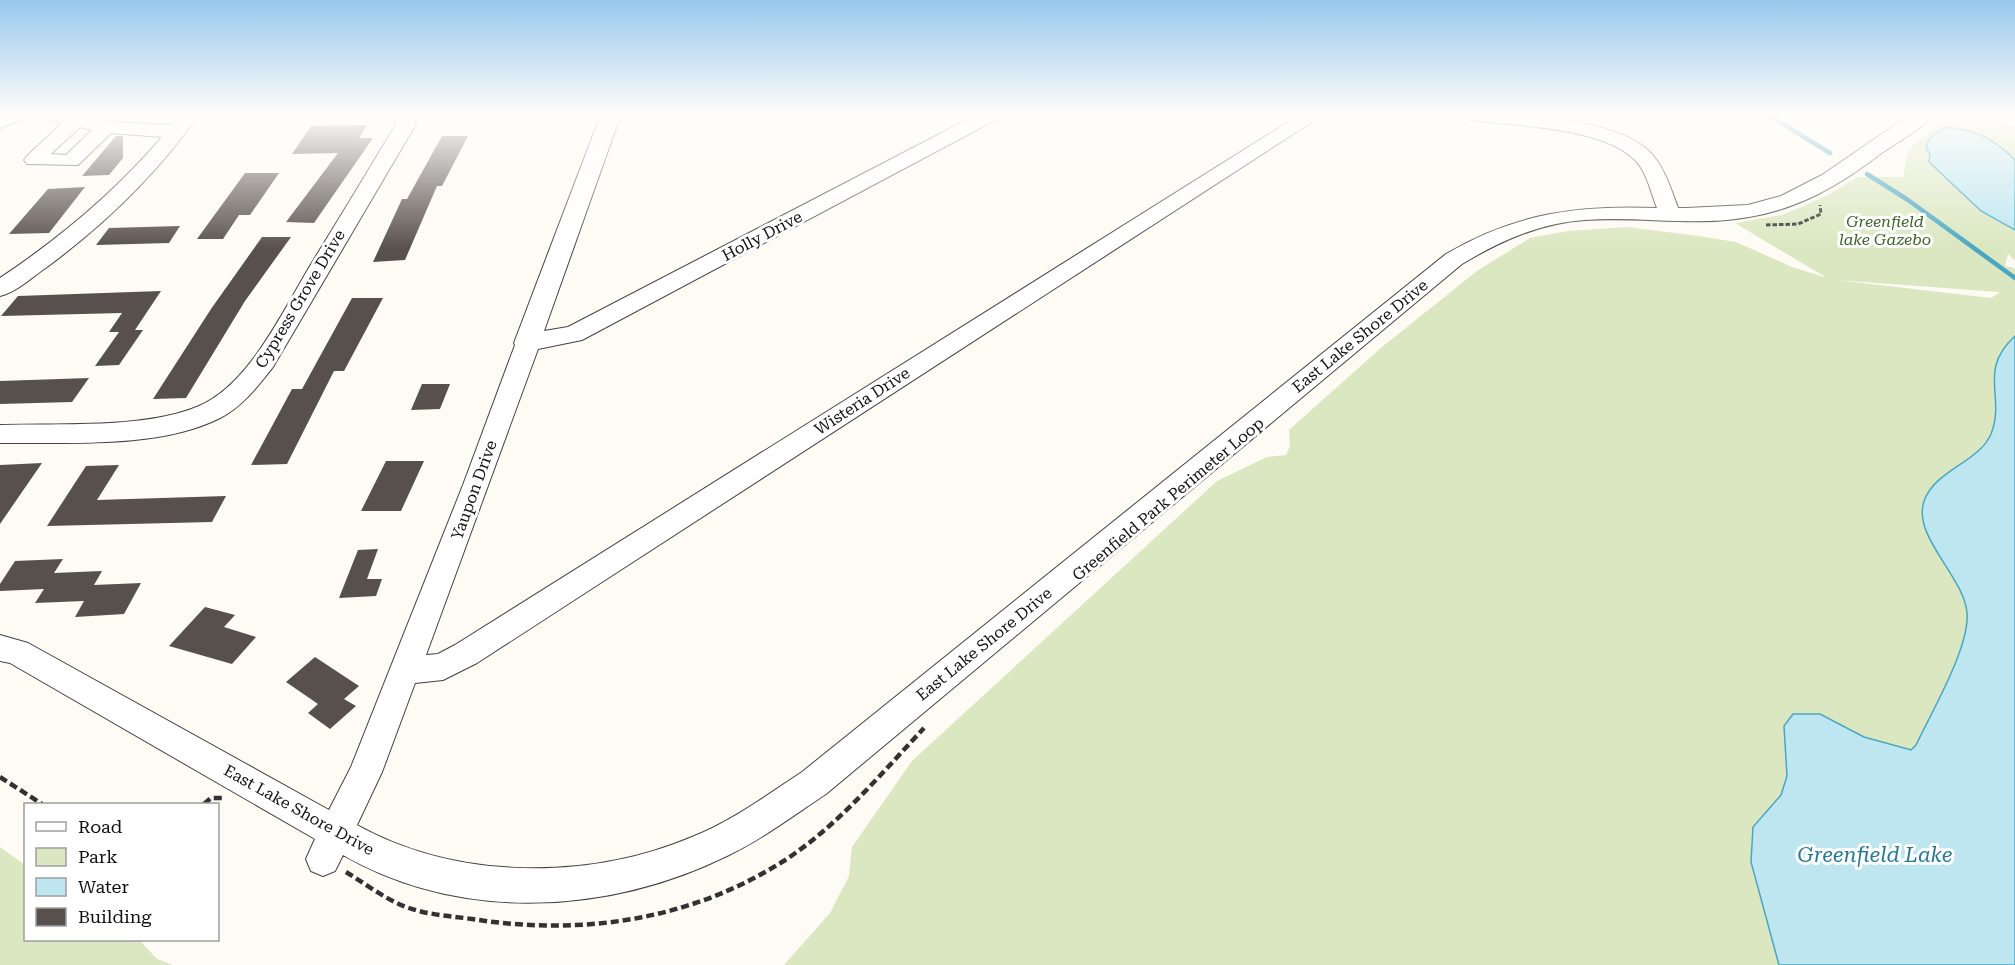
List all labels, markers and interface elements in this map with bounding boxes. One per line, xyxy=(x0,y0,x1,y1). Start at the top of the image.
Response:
street label: Holly Drive xyxy=(719,207,806,265)
park label: Greenfield lake Gazebo xyxy=(1839,212,1931,249)
street label: Cypress Grove Drive xyxy=(251,226,349,372)
street label: East Lake Shore Drive xyxy=(1288,275,1432,397)
street label: Wisteria Drive xyxy=(811,363,913,439)
street label: Greenfield Park Perimeter Loop xyxy=(1068,413,1268,585)
street label: Yaupon Drive xyxy=(447,437,501,542)
street label: East Lake Shore Drive xyxy=(912,583,1056,705)
street label: East Lake Shore Drive xyxy=(220,761,378,859)
legend xyxy=(24,803,219,941)
text: Road xyxy=(78,816,123,837)
water label: Greenfield Lake xyxy=(1798,843,1952,867)
text: Park xyxy=(78,846,118,867)
text: Water xyxy=(78,876,129,897)
text: Building xyxy=(78,906,152,927)

